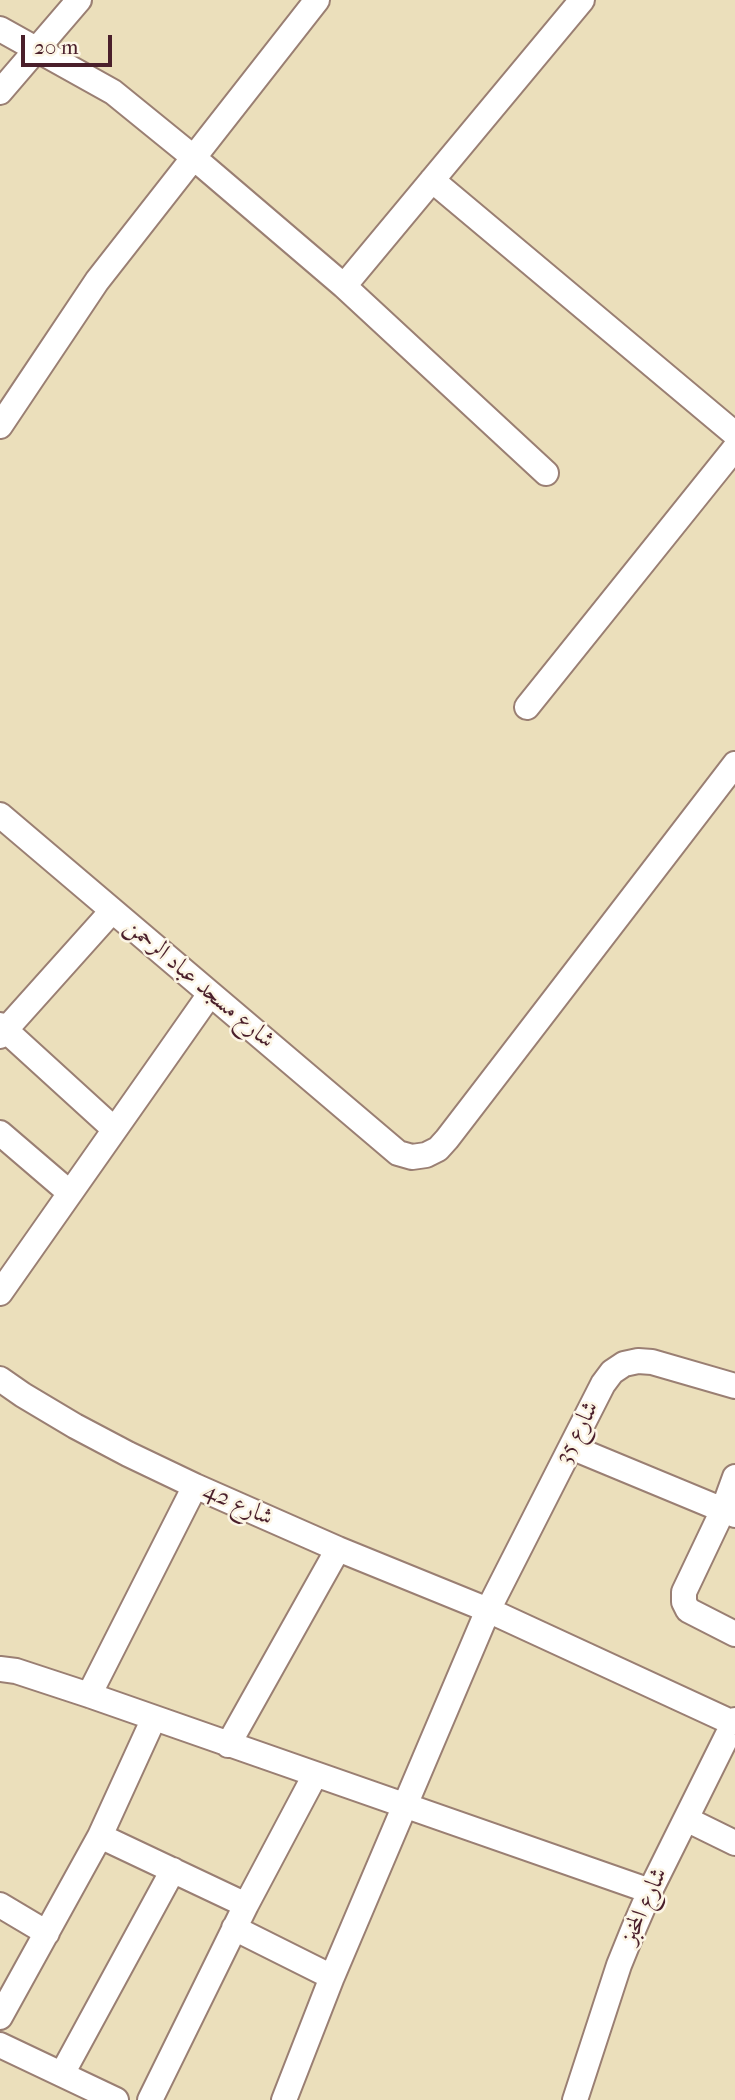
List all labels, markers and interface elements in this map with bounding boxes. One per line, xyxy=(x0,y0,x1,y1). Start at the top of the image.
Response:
scale bar xyxy=(24,21,116,65)
text: 20 m xyxy=(34,35,78,59)
street label: شارع مسجد عباد الرحمن xyxy=(118,913,280,1055)
street label: شارع 35 xyxy=(550,1397,606,1469)
street label: شارع 42 xyxy=(199,1477,277,1533)
street label: شارع المخبز xyxy=(615,1863,675,1949)

